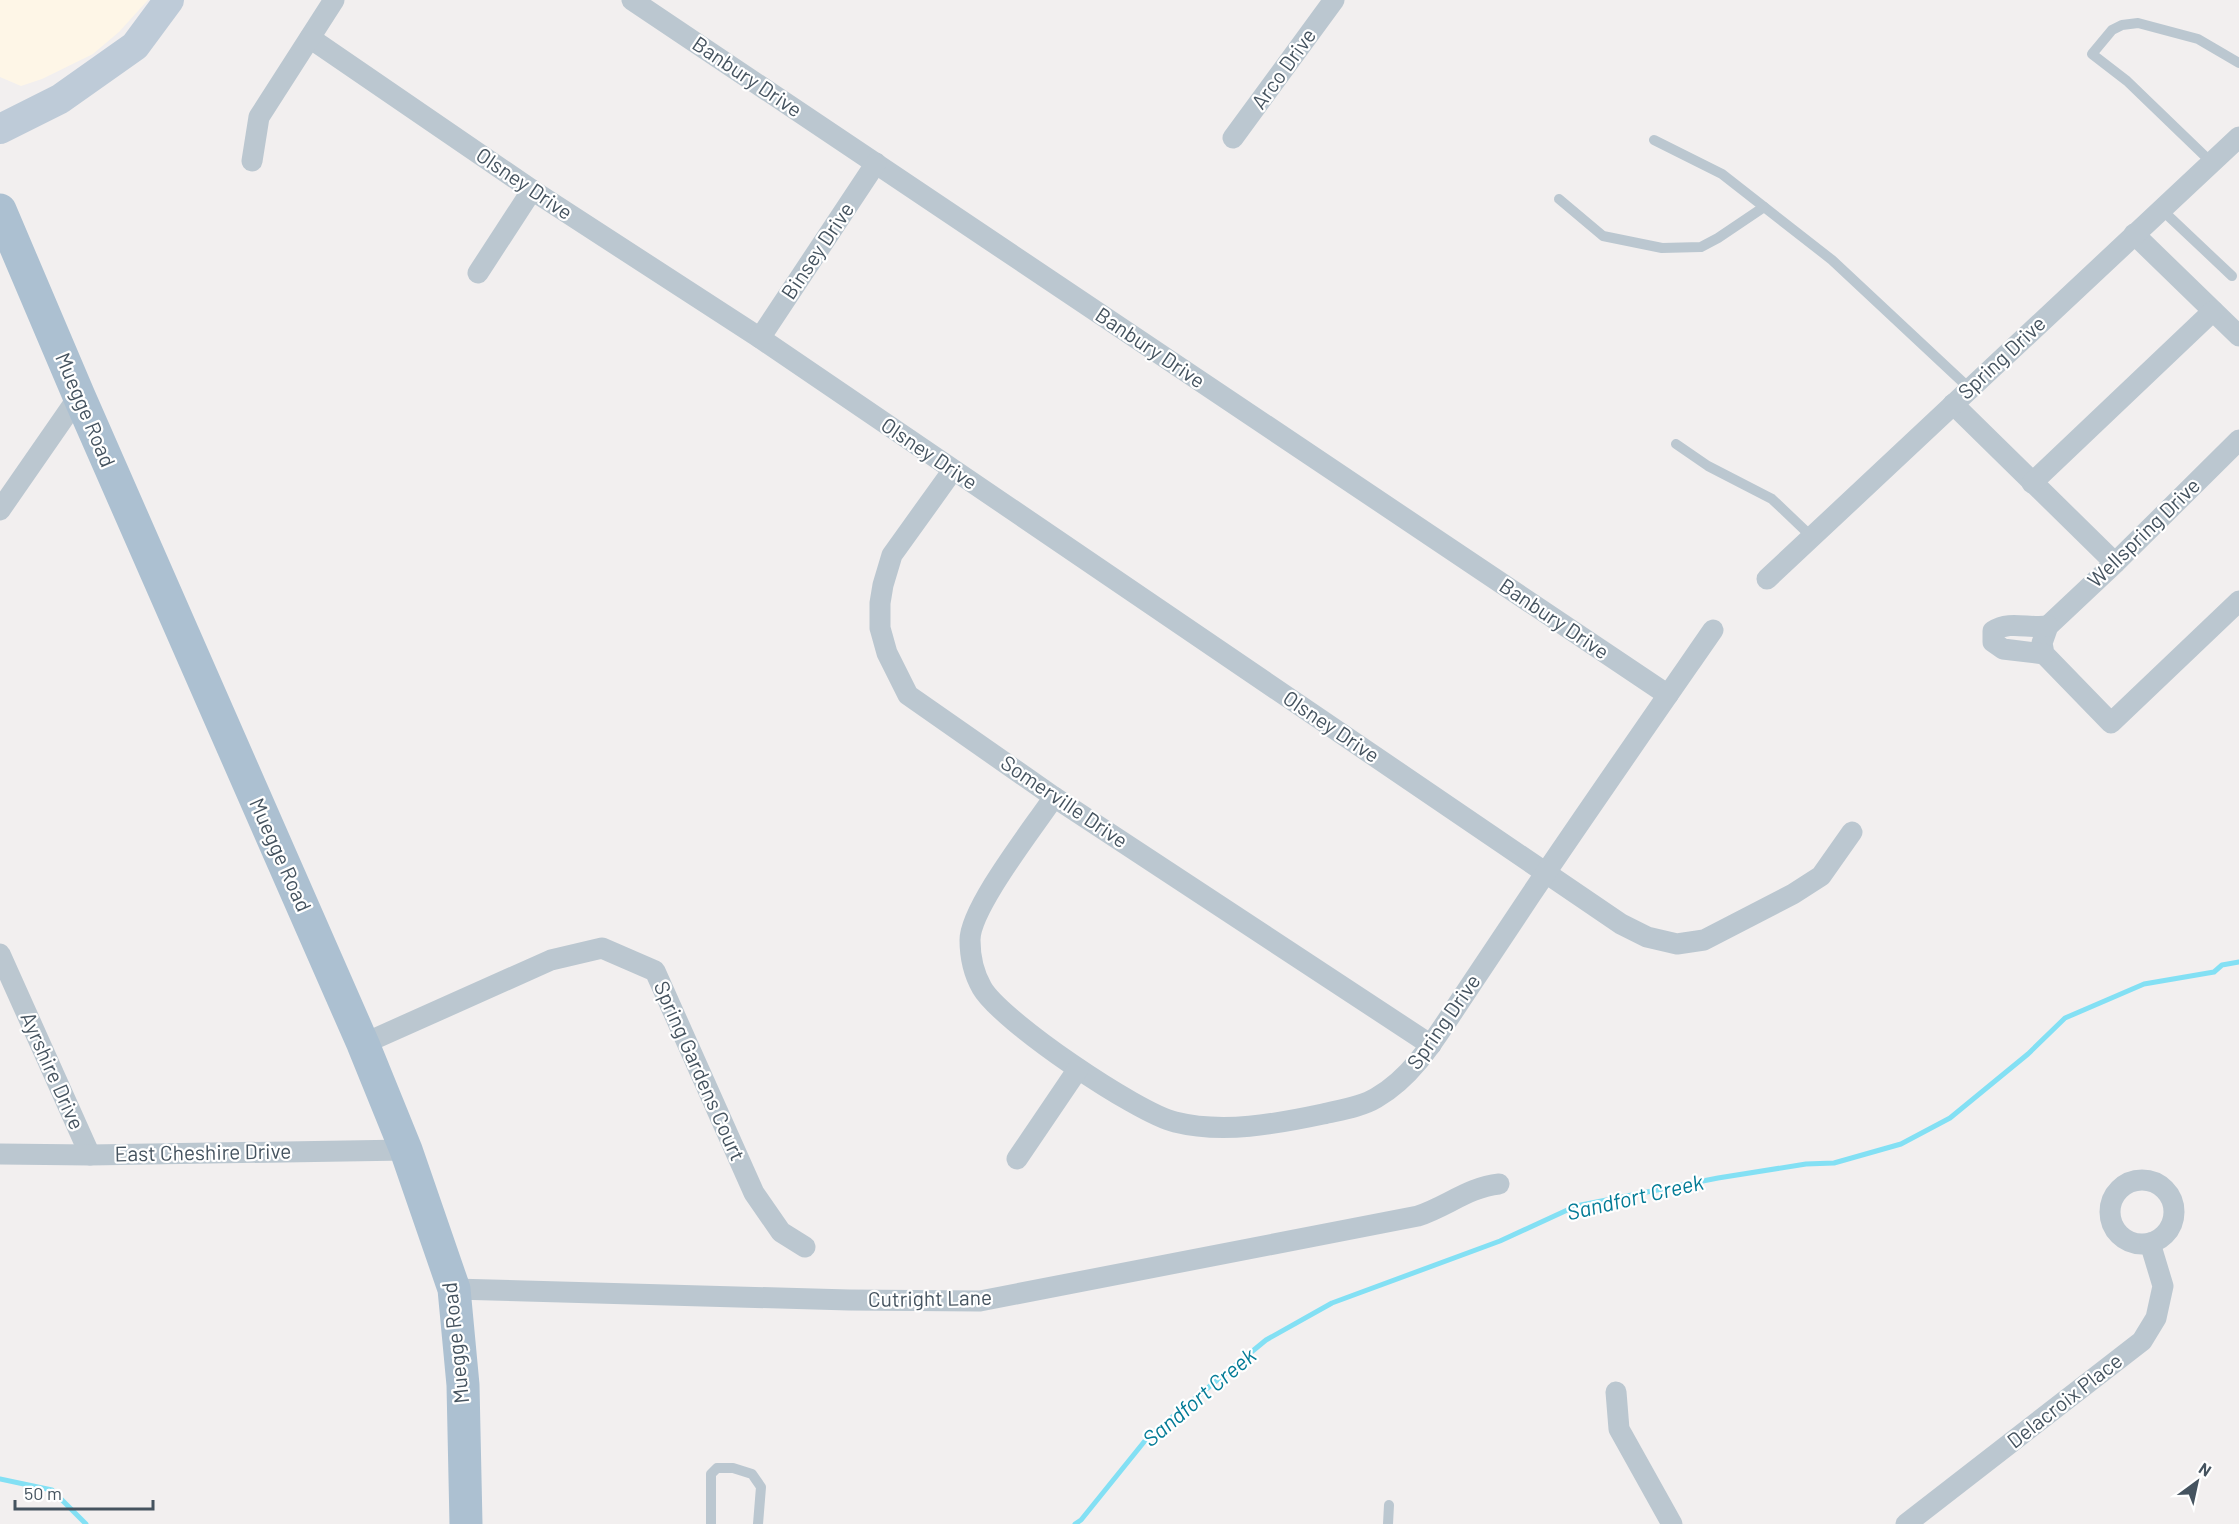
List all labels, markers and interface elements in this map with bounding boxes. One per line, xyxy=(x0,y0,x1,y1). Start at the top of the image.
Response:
street label: Arco Drive xyxy=(1245,23,1320,113)
street label: Banbury Drive xyxy=(688,30,807,122)
street label: Olsney Drive xyxy=(472,141,578,224)
street label: Binsey Drive xyxy=(775,197,858,303)
street label: Banbury Drive xyxy=(1091,301,1210,393)
street label: Spring Drive xyxy=(1952,310,2050,404)
street label: Muegge Road xyxy=(51,348,122,470)
street label: Olsney Drive xyxy=(877,411,983,494)
street label: Wellspring Drive xyxy=(2082,472,2204,592)
street label: Banbury Drive xyxy=(1495,572,1614,664)
street label: Olsney Drive xyxy=(1279,684,1385,767)
street label: Somerville Drive xyxy=(997,749,1133,852)
street label: Muegge Road xyxy=(245,794,318,915)
street label: Spring Drive xyxy=(1401,969,1485,1074)
street label: Spring Gardens Court xyxy=(650,977,751,1164)
street label: Ayrshire Drive xyxy=(16,1008,90,1133)
street label: East Cheshire Drive xyxy=(114,1137,292,1166)
water label: Sandfort Creek xyxy=(1564,1168,1706,1224)
street label: Muegge Road xyxy=(436,1281,473,1405)
street label: Cutright Lane xyxy=(868,1284,992,1311)
water label: Sandfort Creek xyxy=(1137,1341,1260,1451)
street label: Delacroix Place xyxy=(2002,1347,2127,1453)
north arrow xyxy=(2167,1452,2227,1512)
text: N xyxy=(2196,1458,2215,1480)
scale bar xyxy=(15,1473,153,1511)
text: 50 m xyxy=(24,1482,62,1504)

